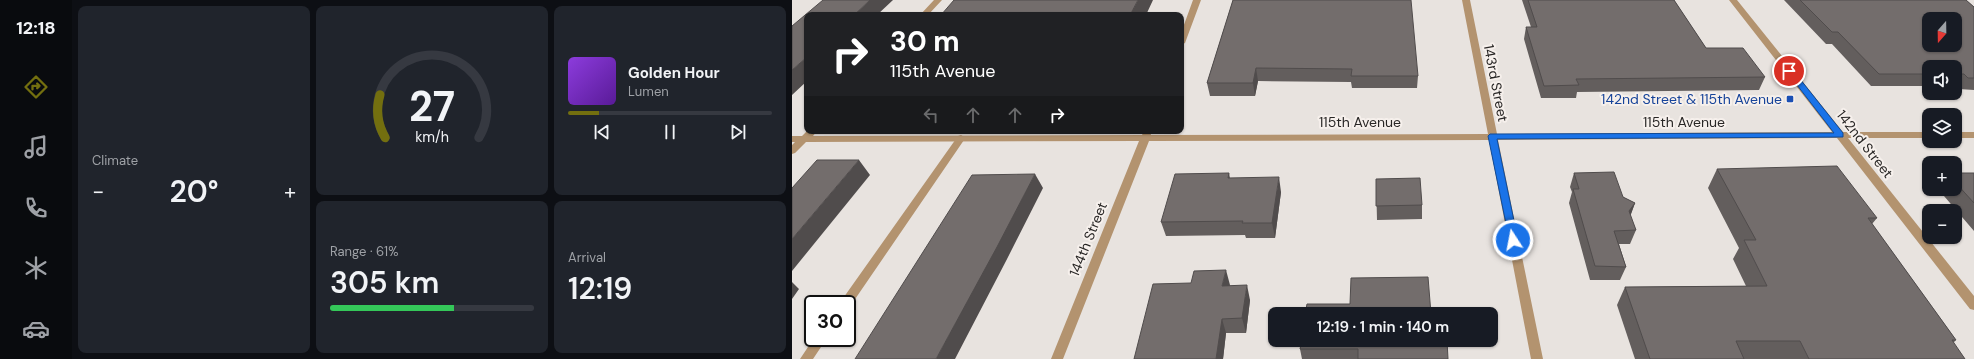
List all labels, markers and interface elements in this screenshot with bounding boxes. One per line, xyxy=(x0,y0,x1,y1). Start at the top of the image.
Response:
north arrow xyxy=(1922,12,1962,52)
map controls xyxy=(1922,12,1962,244)
text: 12:18 xyxy=(16,16,56,40)
text: 30 m xyxy=(890,23,960,60)
icon: right xyxy=(824,28,876,80)
street label: 143rd Street xyxy=(1480,43,1512,123)
pin xyxy=(1772,54,1806,88)
text: 115th Avenue xyxy=(890,59,996,83)
icon: arrive xyxy=(1778,60,1800,82)
button: sound xyxy=(1922,60,1962,100)
text: Golden Hour xyxy=(628,63,720,83)
icon: directions xyxy=(22,73,50,101)
text: 27 xyxy=(409,80,455,134)
text: Lumen xyxy=(628,83,669,100)
place label: 142nd Street & 115th Avenue xyxy=(1601,90,1782,108)
marker: 142nd Street & 115th Avenue xyxy=(1785,94,1795,104)
icon: left xyxy=(920,104,942,126)
icon: ahead xyxy=(962,104,984,126)
icon: ahead xyxy=(1004,104,1026,126)
icon: right xyxy=(1046,104,1068,126)
street label: 142nd Street xyxy=(1833,106,1897,182)
button: layers xyxy=(1922,108,1962,148)
street label: 115th Avenue xyxy=(1319,113,1401,131)
street label: 115th Avenue xyxy=(1643,113,1725,131)
icon: previous xyxy=(591,121,613,143)
icon: pause xyxy=(659,121,681,143)
icon: next xyxy=(727,121,749,143)
text: km/h xyxy=(415,128,449,146)
icon: music xyxy=(22,133,50,161)
text: Climate xyxy=(92,152,138,169)
button: + xyxy=(1922,156,1962,196)
text: 20° xyxy=(170,172,218,211)
text: − xyxy=(92,177,104,206)
text: + xyxy=(284,177,296,206)
icon: phone xyxy=(22,194,50,222)
street label: 144th Street xyxy=(1065,199,1111,279)
button: − xyxy=(1922,204,1962,244)
position arrow xyxy=(1492,219,1534,261)
text: Range · 61% xyxy=(330,243,398,260)
text: Arrival xyxy=(568,249,606,266)
icon: climate xyxy=(22,254,50,282)
text: 305 km xyxy=(330,263,439,302)
text: 12:19 xyxy=(568,269,632,308)
speed limit sign: 30 xyxy=(804,295,856,347)
icon: car xyxy=(22,315,50,343)
text: 12:19 · 1 min · 140 m xyxy=(1317,317,1449,337)

